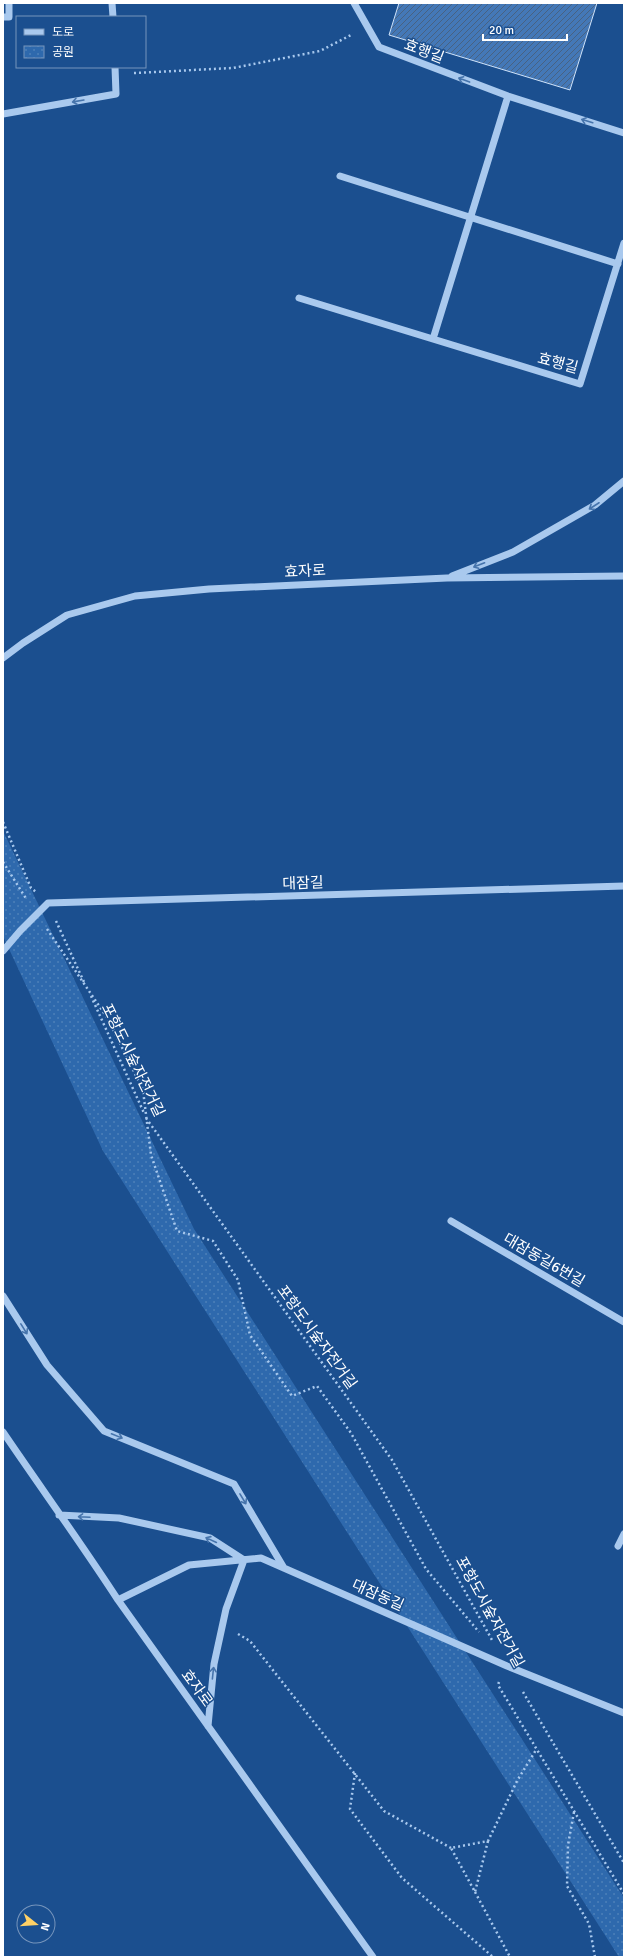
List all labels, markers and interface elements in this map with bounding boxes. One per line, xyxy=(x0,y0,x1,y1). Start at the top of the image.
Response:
legend xyxy=(16,16,146,68)
scale bar xyxy=(483,16,567,42)
text: 20 m xyxy=(489,23,514,38)
text: 도로 xyxy=(52,25,74,40)
street label: 효행길 xyxy=(401,35,447,67)
text: 공원 xyxy=(52,45,74,60)
one-way arrow xyxy=(458,75,470,83)
one-way arrow xyxy=(72,97,85,105)
one-way arrow xyxy=(580,117,593,124)
street label: 효행길 xyxy=(536,349,580,377)
one-way arrow xyxy=(588,502,599,510)
street label: 효자로 xyxy=(284,561,326,581)
one-way arrow xyxy=(473,562,485,570)
street label: 대잠길 xyxy=(282,873,324,893)
street label: 포항도시숲자전거길 xyxy=(98,1000,168,1120)
street label: 대잠동길6번길 xyxy=(500,1229,588,1291)
street label: 포항도시숲자전거길 xyxy=(273,1281,361,1393)
one-way arrow xyxy=(20,1323,28,1334)
one-way arrow xyxy=(111,1432,123,1440)
one-way arrow xyxy=(239,1493,247,1504)
one-way arrow xyxy=(78,1513,91,1520)
one-way arrow xyxy=(205,1536,217,1543)
street label: 포항도시숲자전거길 xyxy=(452,1553,528,1671)
street label: 대잠동길 xyxy=(349,1576,407,1614)
street label: 효자로 xyxy=(178,1666,216,1710)
one-way arrow xyxy=(209,1667,217,1680)
north arrow xyxy=(16,1904,56,1944)
text: N xyxy=(38,1921,52,1932)

